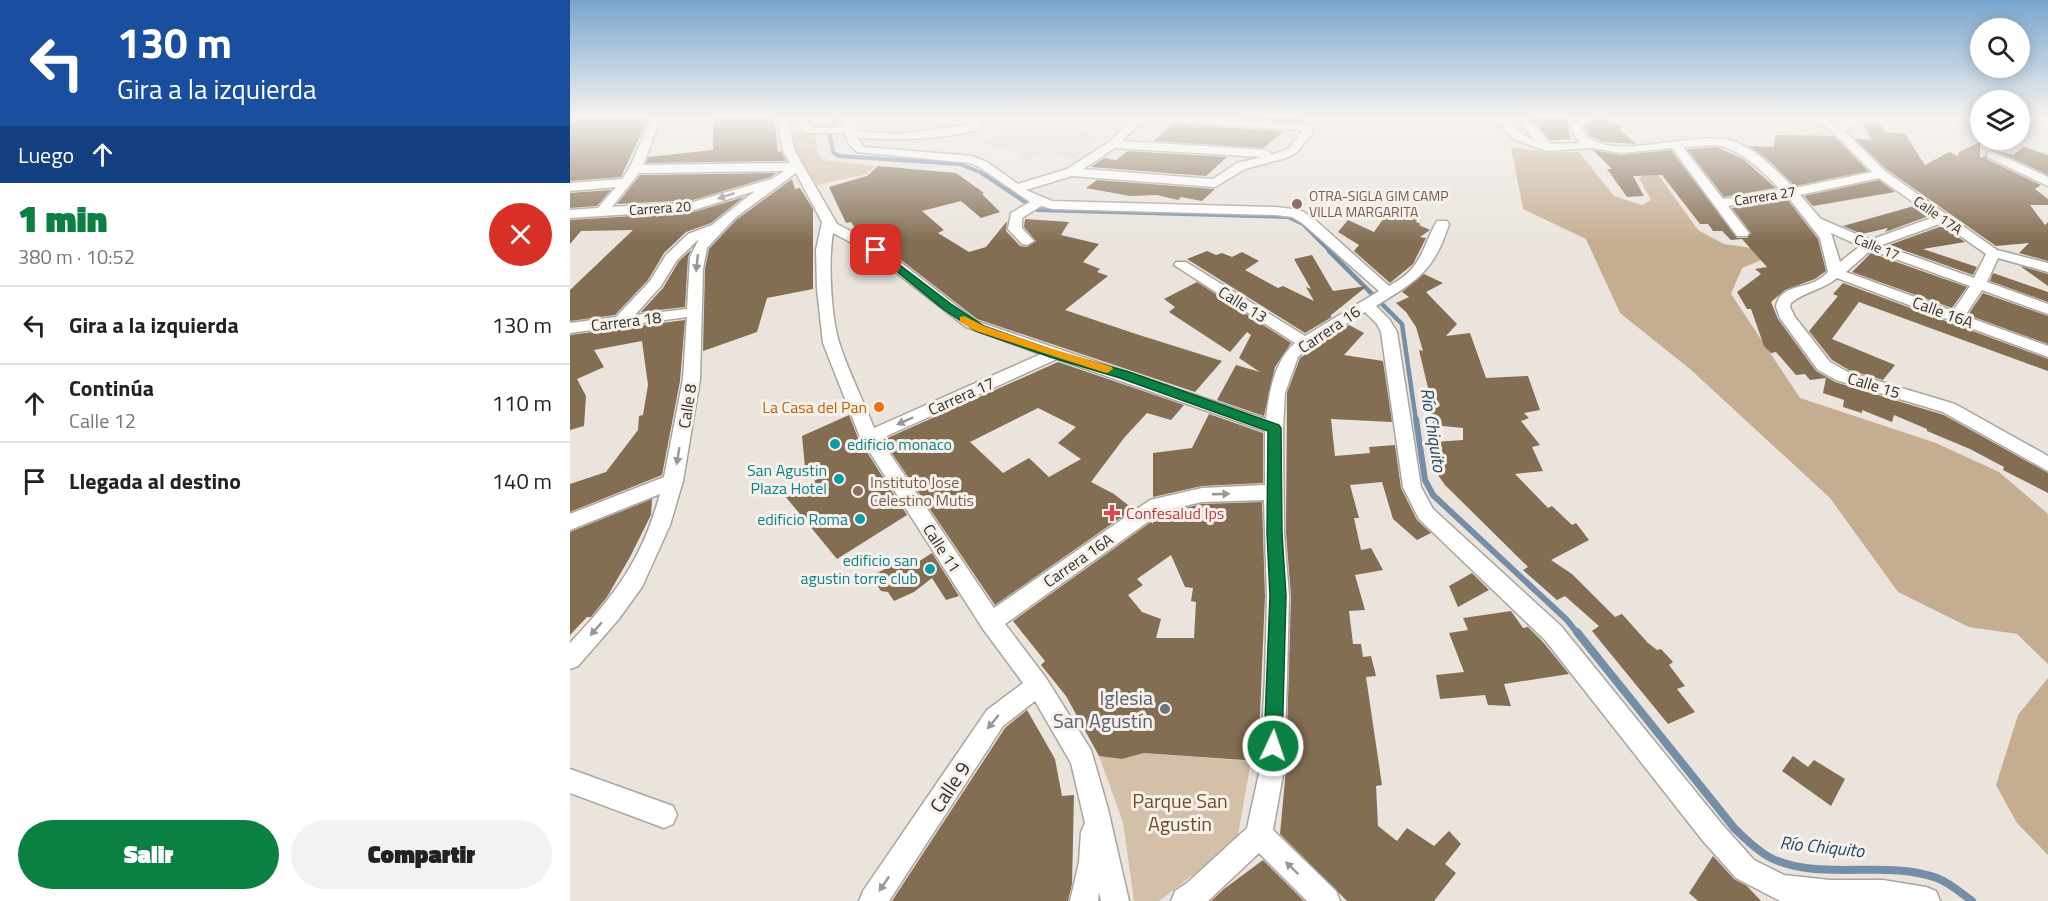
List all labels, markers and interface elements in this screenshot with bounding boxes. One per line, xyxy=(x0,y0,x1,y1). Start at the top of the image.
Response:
text: 130 m xyxy=(117,10,232,74)
map controls xyxy=(1970,18,2030,150)
button: search xyxy=(1970,18,2030,78)
icon: left xyxy=(18,24,96,102)
text: Gira a la izquierda xyxy=(117,68,317,109)
button: layers xyxy=(1970,90,2030,150)
text: Luego xyxy=(18,138,74,172)
icon: ahead xyxy=(86,138,119,171)
street label: Carrera 27 xyxy=(1733,180,1797,211)
place label: OTRA-SIGLA GIM CAMP VILLA MARGARITA xyxy=(1309,185,1449,222)
street label: Calle 17A xyxy=(1910,190,1967,239)
text: 1 min xyxy=(18,191,107,246)
one-way arrow xyxy=(717,192,735,201)
street label: Carrera 20 xyxy=(628,195,692,220)
marker: OTRA-SIGLA GIM CAMP VILLA MARGARITA xyxy=(1290,197,1304,211)
button: close xyxy=(489,203,552,266)
pin xyxy=(850,224,901,275)
street label: Calle 17 xyxy=(1851,228,1903,265)
icon: arrive xyxy=(859,233,892,266)
text: 380 m · 10:52 xyxy=(18,241,135,272)
one-way arrow xyxy=(692,253,702,272)
street label: Calle 13 xyxy=(1214,280,1272,328)
street label: Calle 16A xyxy=(1909,290,1977,334)
street label: Carrera 16 xyxy=(1293,299,1365,359)
street label: Carrera 18 xyxy=(589,305,663,337)
text: Gira a la izquierda xyxy=(69,308,239,342)
text: 130 m xyxy=(492,308,552,342)
icon: left xyxy=(18,309,51,342)
street label: Calle 15 xyxy=(1845,366,1903,404)
text: Continúa xyxy=(69,371,154,405)
street label: Carrera 17 xyxy=(924,371,998,421)
street label: Calle 8 xyxy=(672,382,702,430)
text: 110 m xyxy=(492,386,552,420)
water label: Río Chiquito xyxy=(1414,386,1454,475)
icon: ahead xyxy=(18,387,51,420)
place label: La Casa del Pan xyxy=(762,395,867,419)
marker: La Casa del Pan xyxy=(872,400,886,414)
text: Calle 12 xyxy=(69,405,136,436)
one-way arrow xyxy=(895,416,913,426)
place label: edificio monaco xyxy=(847,432,952,456)
marker: edificio monaco xyxy=(828,437,842,451)
one-way arrow xyxy=(674,447,683,466)
place label: San Agustin Plaza Hotel xyxy=(747,458,827,500)
text: Llegada al destino xyxy=(69,464,241,498)
text: 140 m xyxy=(492,464,552,498)
icon: arrive xyxy=(18,465,51,498)
place label: Instituto Jose Celestino Mutis xyxy=(870,470,974,512)
marker: San Agustin Plaza Hotel xyxy=(832,472,846,486)
marker: Instituto Jose Celestino Mutis xyxy=(851,484,865,498)
one-way arrow xyxy=(1212,490,1231,499)
place label: Confesalud Ips xyxy=(1126,501,1224,525)
marker: Confesalud Ips xyxy=(1103,504,1121,522)
place label: edificio Roma xyxy=(757,507,848,531)
marker: edificio Roma xyxy=(853,512,867,526)
street label: Calle 11 xyxy=(917,519,967,577)
street label: Carrera 16A xyxy=(1038,527,1118,593)
place label: edificio san agustin torre club xyxy=(800,548,918,590)
marker: edificio san agustin torre club xyxy=(923,562,937,576)
one-way arrow xyxy=(590,621,603,636)
place label: Iglesia San Agustín xyxy=(1053,682,1153,736)
marker: Iglesia San Agustín xyxy=(1158,702,1172,716)
one-way arrow xyxy=(987,714,1000,730)
position arrow xyxy=(1241,714,1305,778)
street label: Calle 9 xyxy=(921,755,978,819)
park label: Parque San Agustin xyxy=(1132,785,1228,839)
button: Salir xyxy=(18,820,279,889)
button: Compartir xyxy=(291,820,552,889)
water label: Río Chiquito xyxy=(1779,829,1867,864)
one-way arrow xyxy=(1285,861,1300,875)
one-way arrow xyxy=(879,876,890,892)

